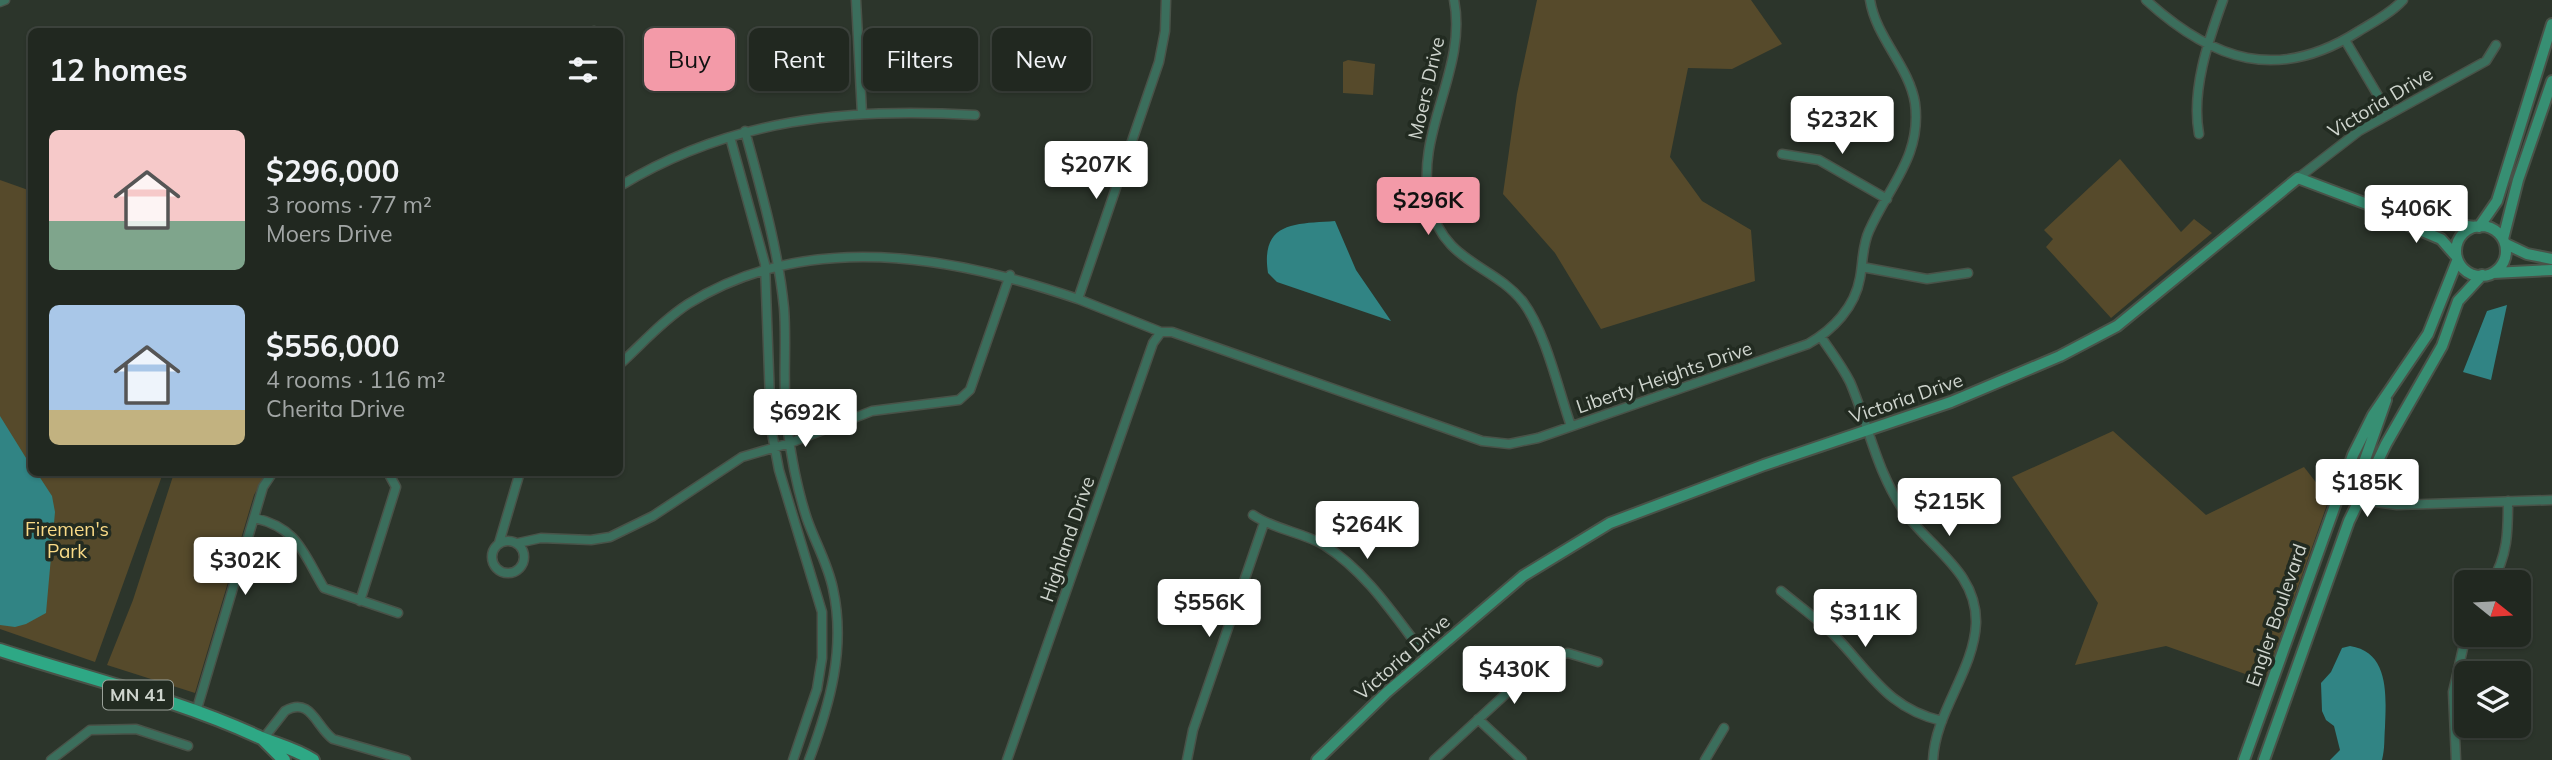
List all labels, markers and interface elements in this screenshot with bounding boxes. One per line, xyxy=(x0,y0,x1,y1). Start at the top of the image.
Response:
chip: Buy xyxy=(644,28,735,91)
chip: Rent xyxy=(749,28,849,91)
chip: Filters xyxy=(863,28,978,91)
chip: New xyxy=(992,28,1091,91)
street label: Moers Drive xyxy=(1403,34,1449,142)
text: 12 homes xyxy=(49,51,188,89)
icon: filters xyxy=(564,51,602,89)
street label: Victoria Drive xyxy=(2323,61,2437,143)
pin: $232K xyxy=(1793,96,1891,156)
text: $232K xyxy=(1807,104,1877,133)
pin: $207K xyxy=(1047,142,1145,201)
text: $207K xyxy=(1061,149,1131,178)
text: $296,000 xyxy=(266,152,399,190)
icon: home xyxy=(105,158,189,242)
pin: $296K xyxy=(1379,177,1477,237)
text: $296K xyxy=(1393,185,1463,214)
pin: $406K xyxy=(2367,186,2465,245)
text: 3 rooms · 77 m² xyxy=(266,190,432,219)
text: $406K xyxy=(2381,193,2451,222)
text: Moers Drive xyxy=(266,219,393,248)
text: $556,000 xyxy=(266,327,399,365)
icon: home xyxy=(105,333,189,417)
street label: Liberty Heights Drive xyxy=(1573,336,1755,418)
text: 4 rooms · 116 m² xyxy=(266,365,446,394)
street label: Victoria Drive xyxy=(1846,367,1966,429)
pin: $692K xyxy=(756,390,854,449)
text: Cherita Drive xyxy=(266,394,405,423)
text: $692K xyxy=(770,397,840,426)
pin: $185K xyxy=(2318,460,2416,519)
text: $185K xyxy=(2332,467,2402,496)
street label: Highland Drive xyxy=(1034,473,1100,605)
pin: $215K xyxy=(1900,478,1998,538)
text: $215K xyxy=(1914,486,1984,515)
pin: $264K xyxy=(1318,502,1416,561)
text: $264K xyxy=(1332,509,1402,538)
park label: Firemen's Park xyxy=(25,517,109,563)
pin: $302K xyxy=(196,538,294,597)
street label: Engler Boulevard xyxy=(2240,540,2312,690)
text: $302K xyxy=(210,545,280,574)
north arrow xyxy=(2454,570,2530,648)
map controls xyxy=(2454,570,2531,738)
pin: $556K xyxy=(1160,580,1258,639)
text: $556K xyxy=(1174,587,1244,616)
pin: $311K xyxy=(1816,590,1914,649)
text: $311K xyxy=(1830,597,1900,626)
street label: Victoria Drive xyxy=(1349,609,1455,705)
pin: $430K xyxy=(1465,646,1563,706)
text: $430K xyxy=(1479,654,1549,683)
button: layers xyxy=(2454,661,2531,738)
road number: MN 41 xyxy=(103,680,173,710)

